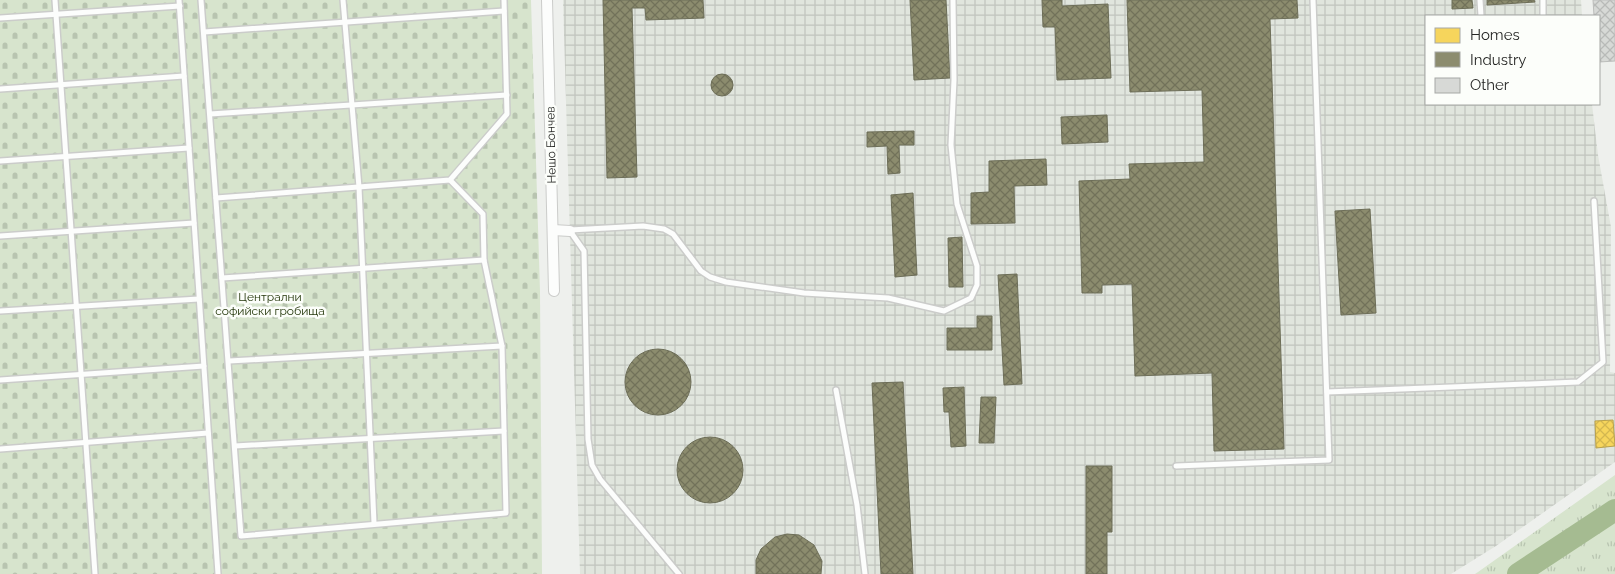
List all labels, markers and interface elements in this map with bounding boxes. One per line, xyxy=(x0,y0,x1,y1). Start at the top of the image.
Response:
legend xyxy=(1425,15,1600,105)
text: Homes xyxy=(1470,26,1520,44)
text: Industry xyxy=(1470,51,1526,69)
text: Other xyxy=(1470,76,1510,94)
street label: Нешо Бончев xyxy=(543,106,559,184)
park label: Централни софийски гробища xyxy=(215,290,325,318)

